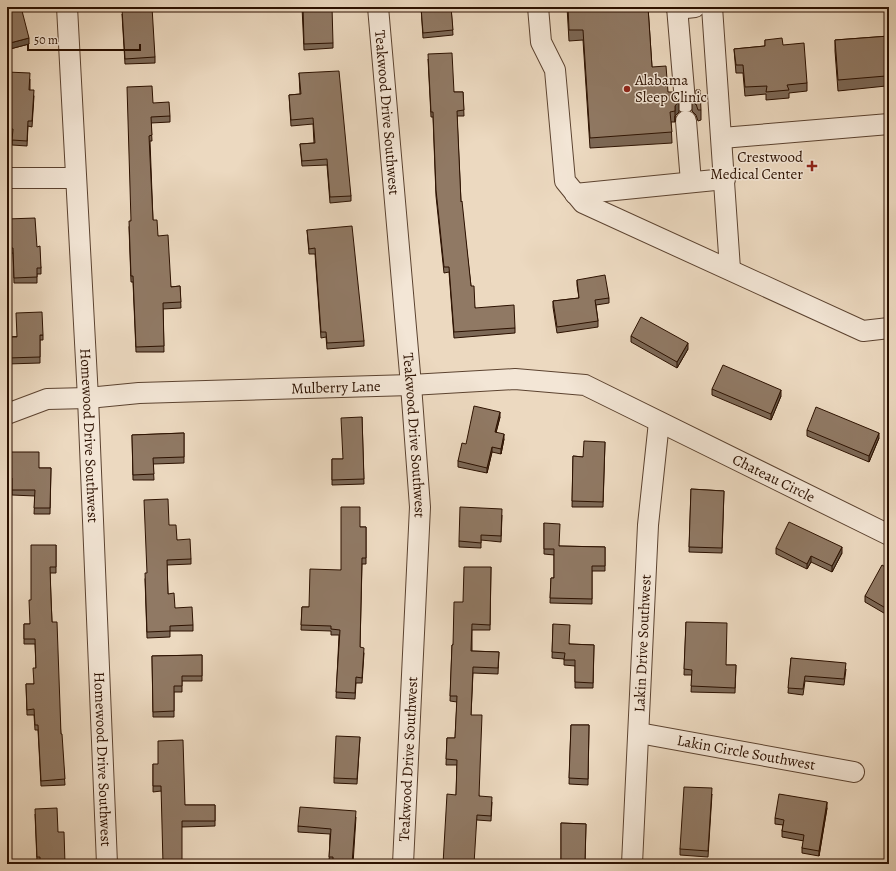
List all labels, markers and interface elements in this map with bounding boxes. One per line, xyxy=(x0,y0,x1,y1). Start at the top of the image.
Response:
scale bar xyxy=(28,26,140,52)
street label: Teakwood Drive Southwest xyxy=(370,29,404,196)
text: 50 m xyxy=(34,32,58,48)
place label: Alabama Sleep Clinic xyxy=(634,70,707,107)
marker: Alabama Sleep Clinic xyxy=(622,84,632,94)
place label: Crestwood Medical Center xyxy=(710,147,804,184)
marker: Crestwood Medical Center xyxy=(806,160,818,172)
street label: Homewood Drive Southwest xyxy=(75,348,103,523)
street label: Teakwood Drive Southwest xyxy=(398,352,430,519)
street label: Mulberry Lane xyxy=(291,376,381,399)
street label: Chateau Circle xyxy=(729,449,819,507)
street label: Lakin Drive Southwest xyxy=(629,574,656,713)
street label: Homewood Drive Southwest xyxy=(89,671,116,847)
street label: Teakwood Drive Southwest xyxy=(394,676,422,842)
street label: Lakin Circle Southwest xyxy=(675,730,817,775)

